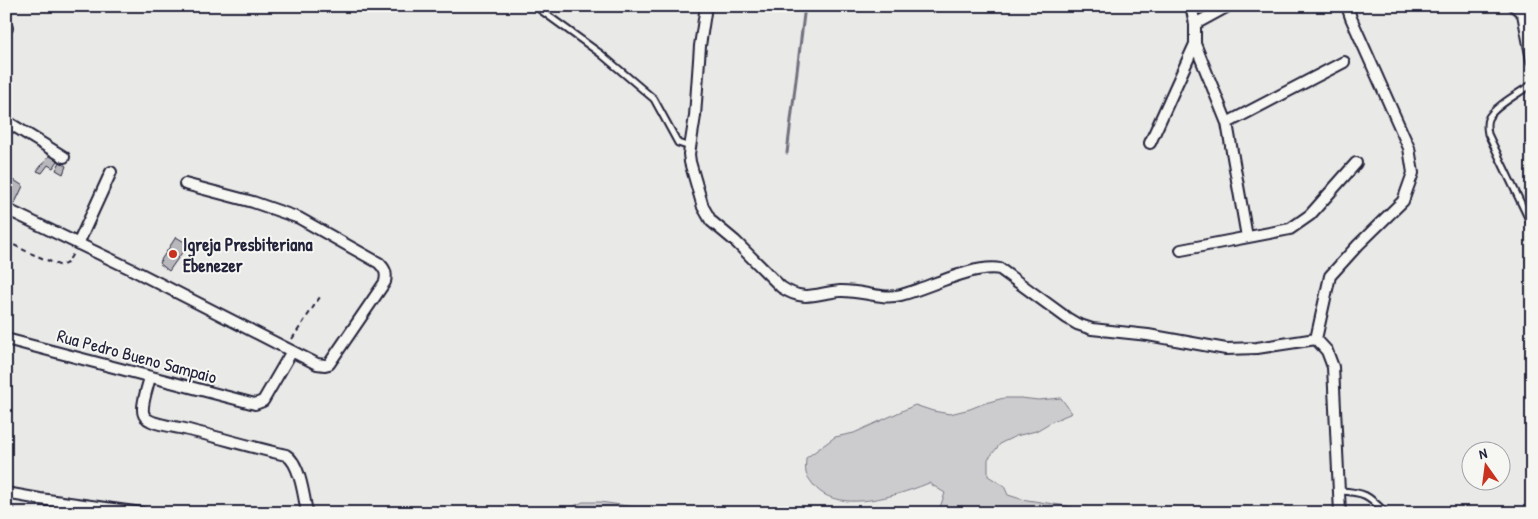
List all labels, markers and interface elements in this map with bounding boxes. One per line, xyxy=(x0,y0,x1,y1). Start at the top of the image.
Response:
place label: Igreja Presbiteriana Ebenezer xyxy=(183,232,313,278)
marker: Igreja Presbiteriana Ebenezer xyxy=(167,248,179,260)
street label: Rua Pedro Bueno Sampaio xyxy=(54,323,220,389)
north arrow xyxy=(1460,442,1510,492)
text: N xyxy=(1477,443,1489,463)

